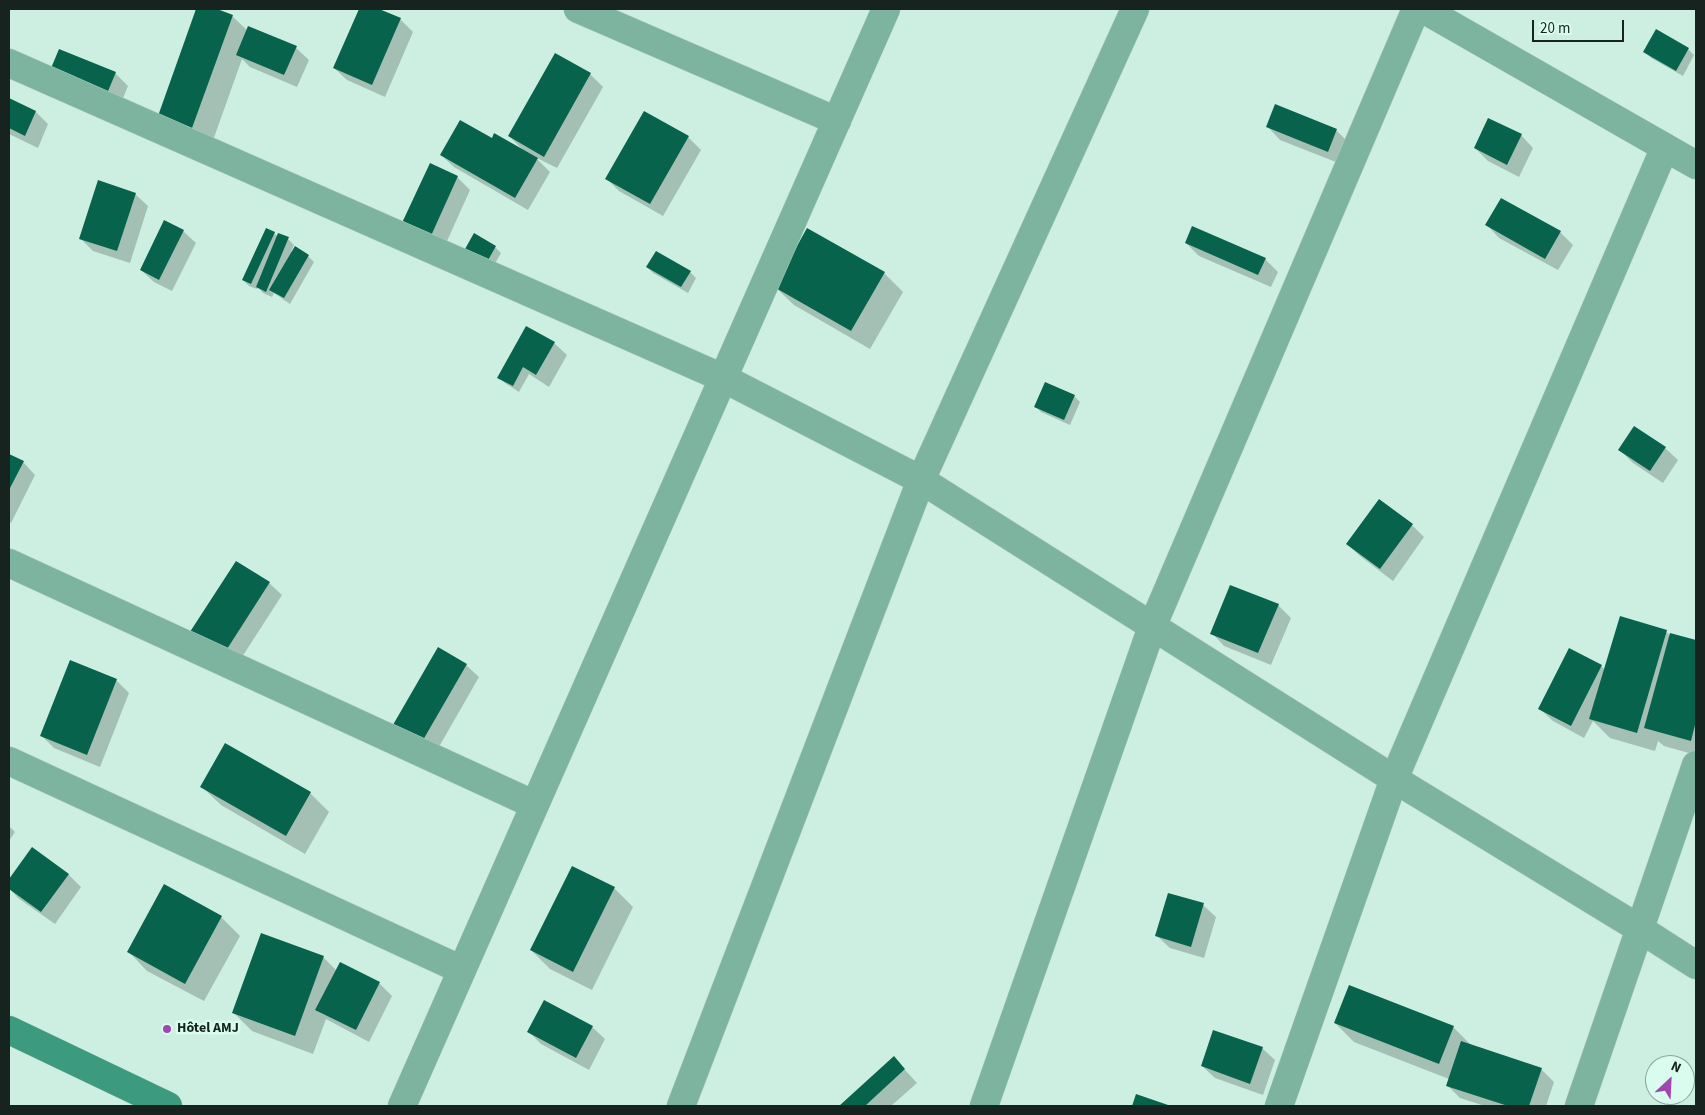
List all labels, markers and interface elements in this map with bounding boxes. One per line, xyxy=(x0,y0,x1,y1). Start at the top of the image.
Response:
scale bar xyxy=(1535,10,1628,42)
text: 20 m xyxy=(1540,18,1570,39)
place label: Hôtel AMJ xyxy=(177,1021,239,1037)
marker: Hôtel AMJ xyxy=(161,1023,173,1035)
north arrow xyxy=(1645,1055,1695,1105)
text: N xyxy=(1667,1056,1684,1078)

